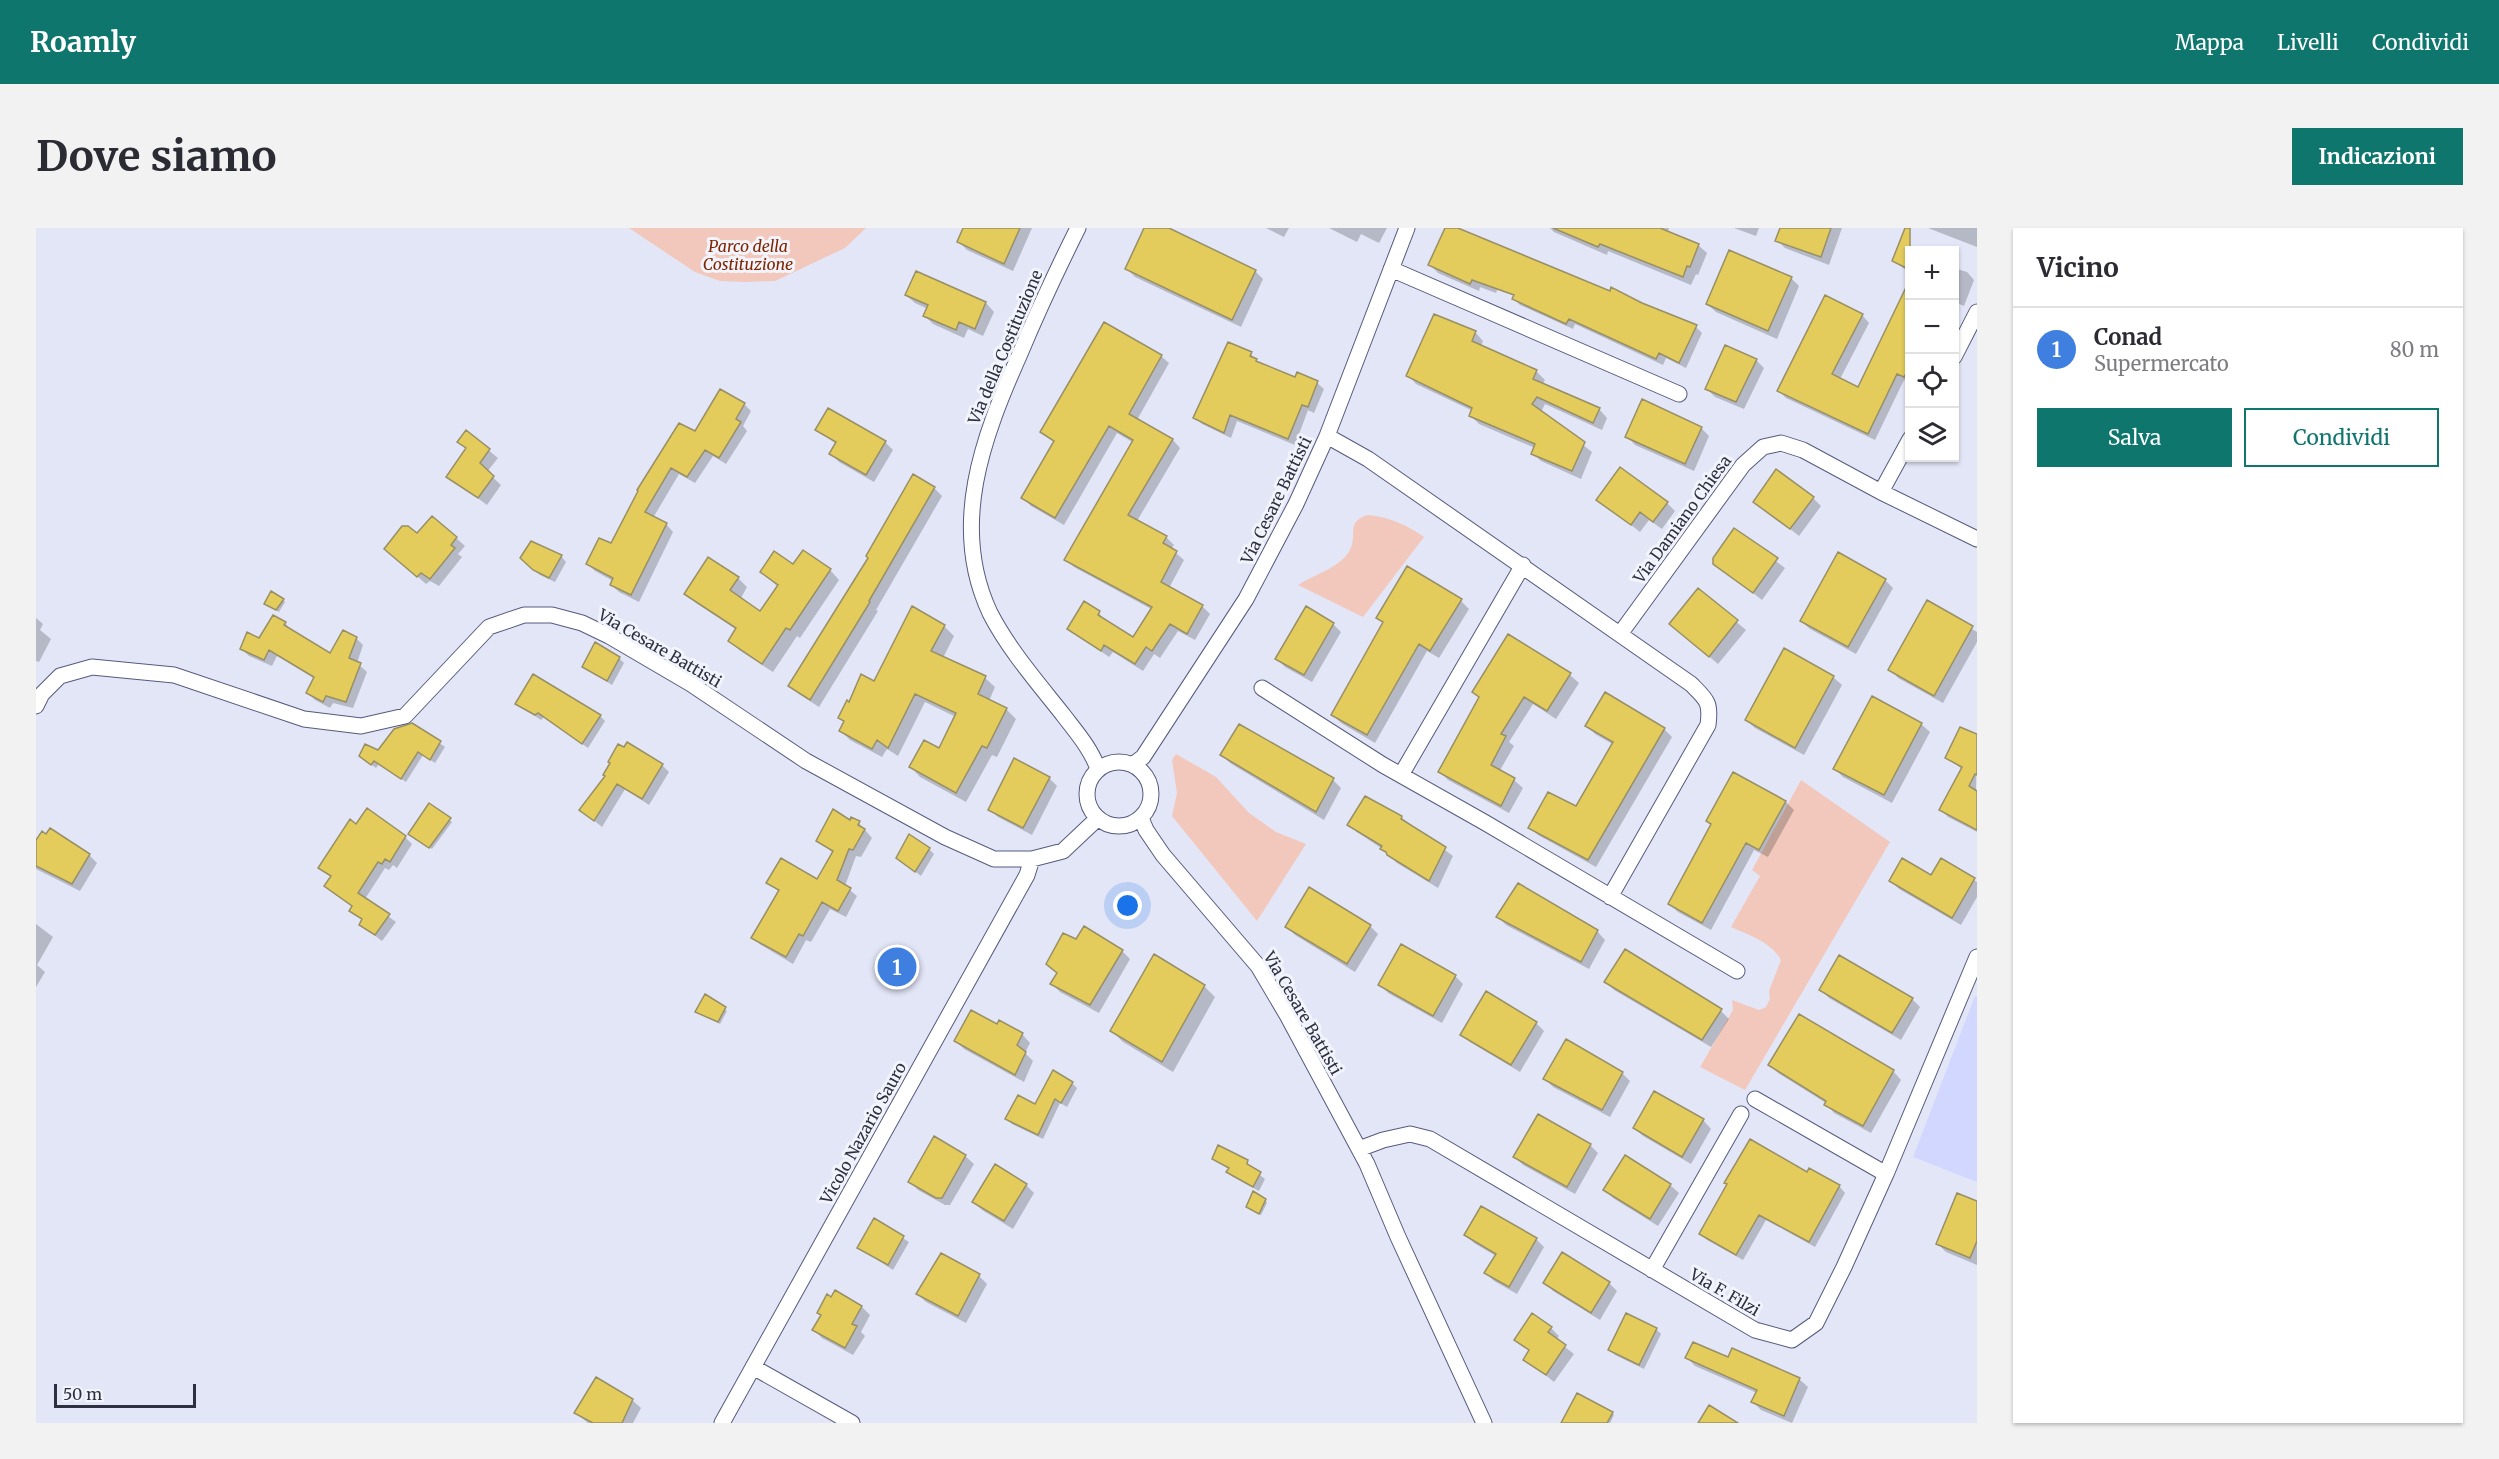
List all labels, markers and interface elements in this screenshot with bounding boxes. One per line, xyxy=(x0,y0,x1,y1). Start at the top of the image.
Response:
text: Roamly xyxy=(30,24,136,60)
text: Mappa xyxy=(2175,29,2244,56)
text: Livelli xyxy=(2277,29,2339,56)
text: Condividi xyxy=(2372,29,2469,56)
button: Indicazioni xyxy=(2292,128,2463,185)
text: Dove siamo xyxy=(36,130,276,182)
park label: Parco della Costituzione xyxy=(703,236,793,274)
map controls xyxy=(1905,246,1959,462)
button: + xyxy=(1905,246,1959,300)
text: Vicino xyxy=(2037,251,2119,284)
street label: Via della Costituzione xyxy=(963,267,1047,428)
button: − xyxy=(1905,300,1959,354)
text: Conad xyxy=(2094,323,2162,351)
text: 1 xyxy=(2052,337,2061,362)
text: 80 m xyxy=(2390,337,2439,362)
text: Supermercato xyxy=(2094,351,2229,376)
button: locate xyxy=(1905,354,1959,408)
button: layers xyxy=(1905,408,1959,462)
button: Salva xyxy=(2037,408,2232,467)
button: Condividi xyxy=(2244,408,2439,467)
street label: Via Cesare Battisti xyxy=(1236,433,1316,568)
street label: Via Damiano Chiesa xyxy=(1628,451,1735,588)
street label: Via Cesare Battisti xyxy=(594,604,725,692)
your location xyxy=(1113,891,1142,920)
pin: 1 xyxy=(878,944,916,990)
street label: Via Cesare Battisti xyxy=(1259,947,1347,1078)
street label: Vicolo Nazario Sauro xyxy=(815,1059,910,1208)
street label: Via F. Filzi xyxy=(1686,1263,1764,1320)
scale bar xyxy=(54,1381,196,1408)
text: 50 m xyxy=(63,1384,102,1404)

